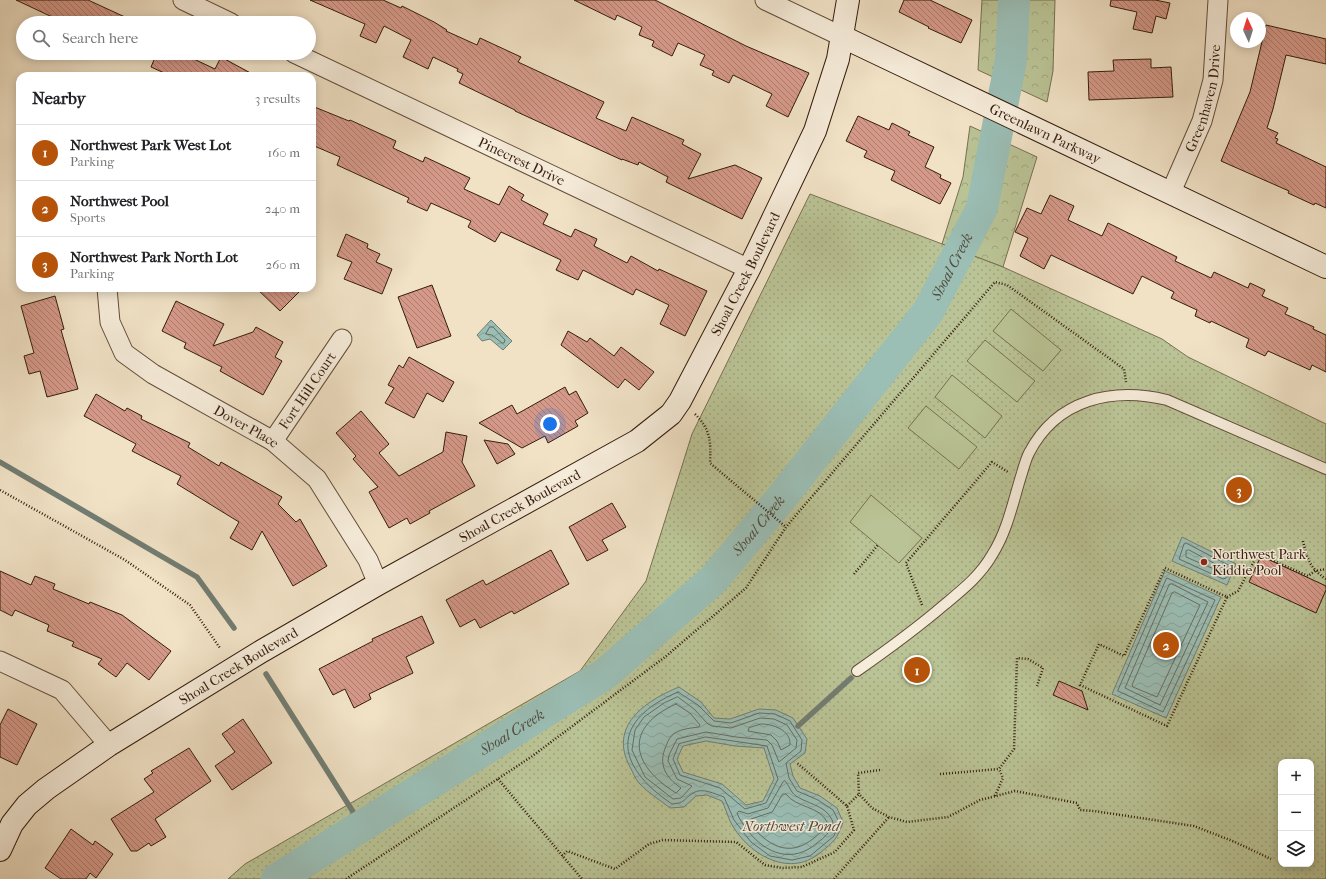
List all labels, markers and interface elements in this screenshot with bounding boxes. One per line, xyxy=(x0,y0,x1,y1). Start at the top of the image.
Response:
north arrow xyxy=(1230,12,1266,48)
search box xyxy=(16,16,316,60)
icon: search xyxy=(30,27,52,49)
text: Search here xyxy=(62,29,138,47)
street label: Greenhaven Drive xyxy=(1181,44,1224,155)
text: Nearby xyxy=(32,88,86,108)
text: 3 results xyxy=(255,91,300,106)
street label: Greenlawn Parkway xyxy=(987,100,1104,167)
street label: Pinecrest Drive xyxy=(476,133,568,189)
text: Northwest Park West Lot xyxy=(70,136,231,154)
text: 1 xyxy=(43,145,47,160)
text: 160 m xyxy=(268,145,300,160)
text: Parking xyxy=(70,154,114,169)
text: Northwest Pool xyxy=(70,192,169,210)
text: 2 xyxy=(42,201,48,216)
text: 240 m xyxy=(265,201,300,216)
street label: Shoal Creek Boulevard xyxy=(707,209,784,339)
text: Sports xyxy=(70,210,105,225)
water label: Shoal Creek xyxy=(926,230,977,304)
text: Northwest Park North Lot xyxy=(70,248,238,266)
text: 3 xyxy=(42,257,48,272)
text: 260 m xyxy=(266,257,300,272)
text: Parking xyxy=(70,266,114,281)
street label: Fort Hill Court xyxy=(275,348,339,432)
street label: Dover Place xyxy=(211,401,283,451)
your location xyxy=(540,414,560,434)
street label: Shoal Creek Boulevard xyxy=(456,465,584,546)
pin: 3 xyxy=(1226,475,1252,505)
water label: Shoal Creek xyxy=(727,491,789,560)
place label: Northwest Park Kiddie Pool xyxy=(1212,546,1307,579)
marker: Northwest Park Kiddie Pool xyxy=(1199,557,1209,567)
street label: Shoal Creek Boulevard xyxy=(176,623,301,709)
pin: 2 xyxy=(1153,630,1179,660)
pin: 1 xyxy=(904,655,930,685)
water label: Shoal Creek xyxy=(475,705,548,760)
map controls xyxy=(1278,759,1314,867)
button: + xyxy=(1278,759,1314,795)
button: − xyxy=(1278,795,1314,831)
water label: Northwest Pond xyxy=(741,817,842,835)
button: layers xyxy=(1278,831,1314,867)

